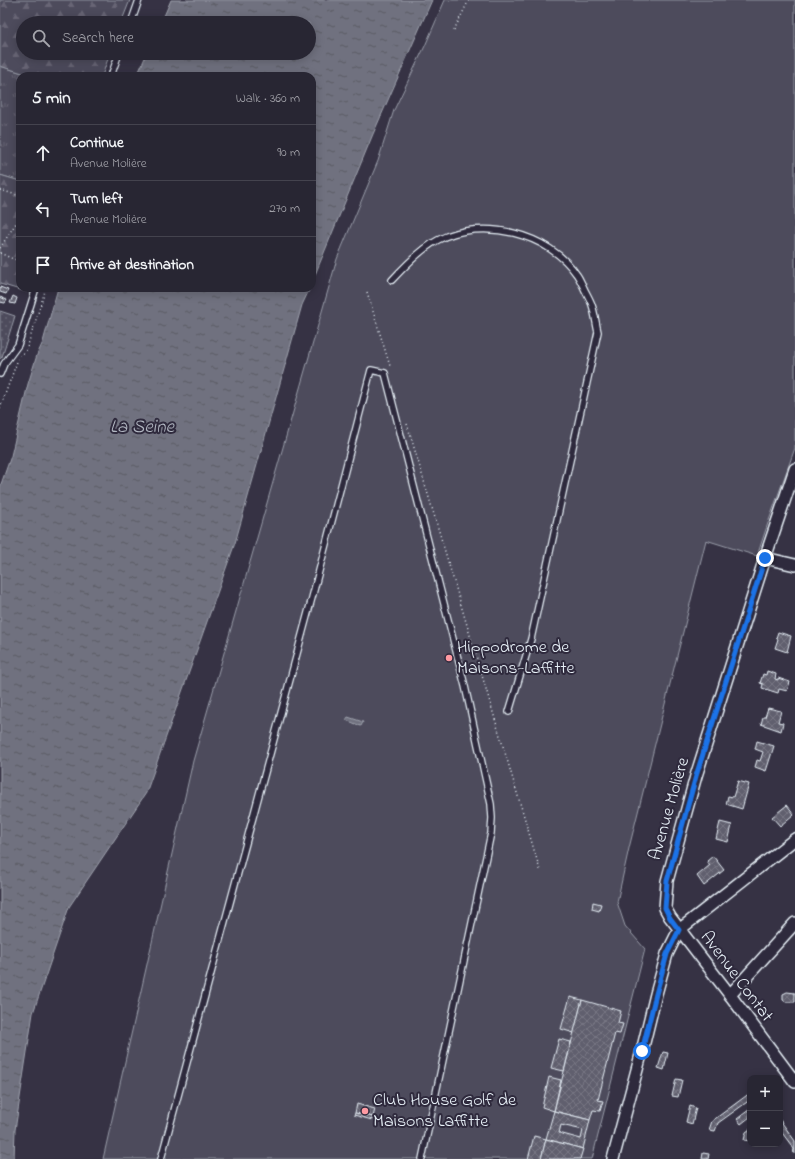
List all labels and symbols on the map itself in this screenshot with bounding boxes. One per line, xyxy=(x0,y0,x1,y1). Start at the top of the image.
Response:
water label: La Seine xyxy=(110,414,176,441)
route end xyxy=(756,549,774,567)
place label: Hippodrome de Maisons-Laffitte xyxy=(457,635,575,682)
marker: Hippodrome de Maisons-Laffitte xyxy=(444,653,454,663)
street label: Avenue Molière xyxy=(643,754,697,864)
street label: Avenue Contat xyxy=(693,926,779,1028)
route start xyxy=(633,1042,651,1060)
place label: Club House Golf de Maisons Laffitte xyxy=(373,1088,517,1135)
marker: Club House Golf de Maisons Laffitte xyxy=(360,1106,370,1116)

